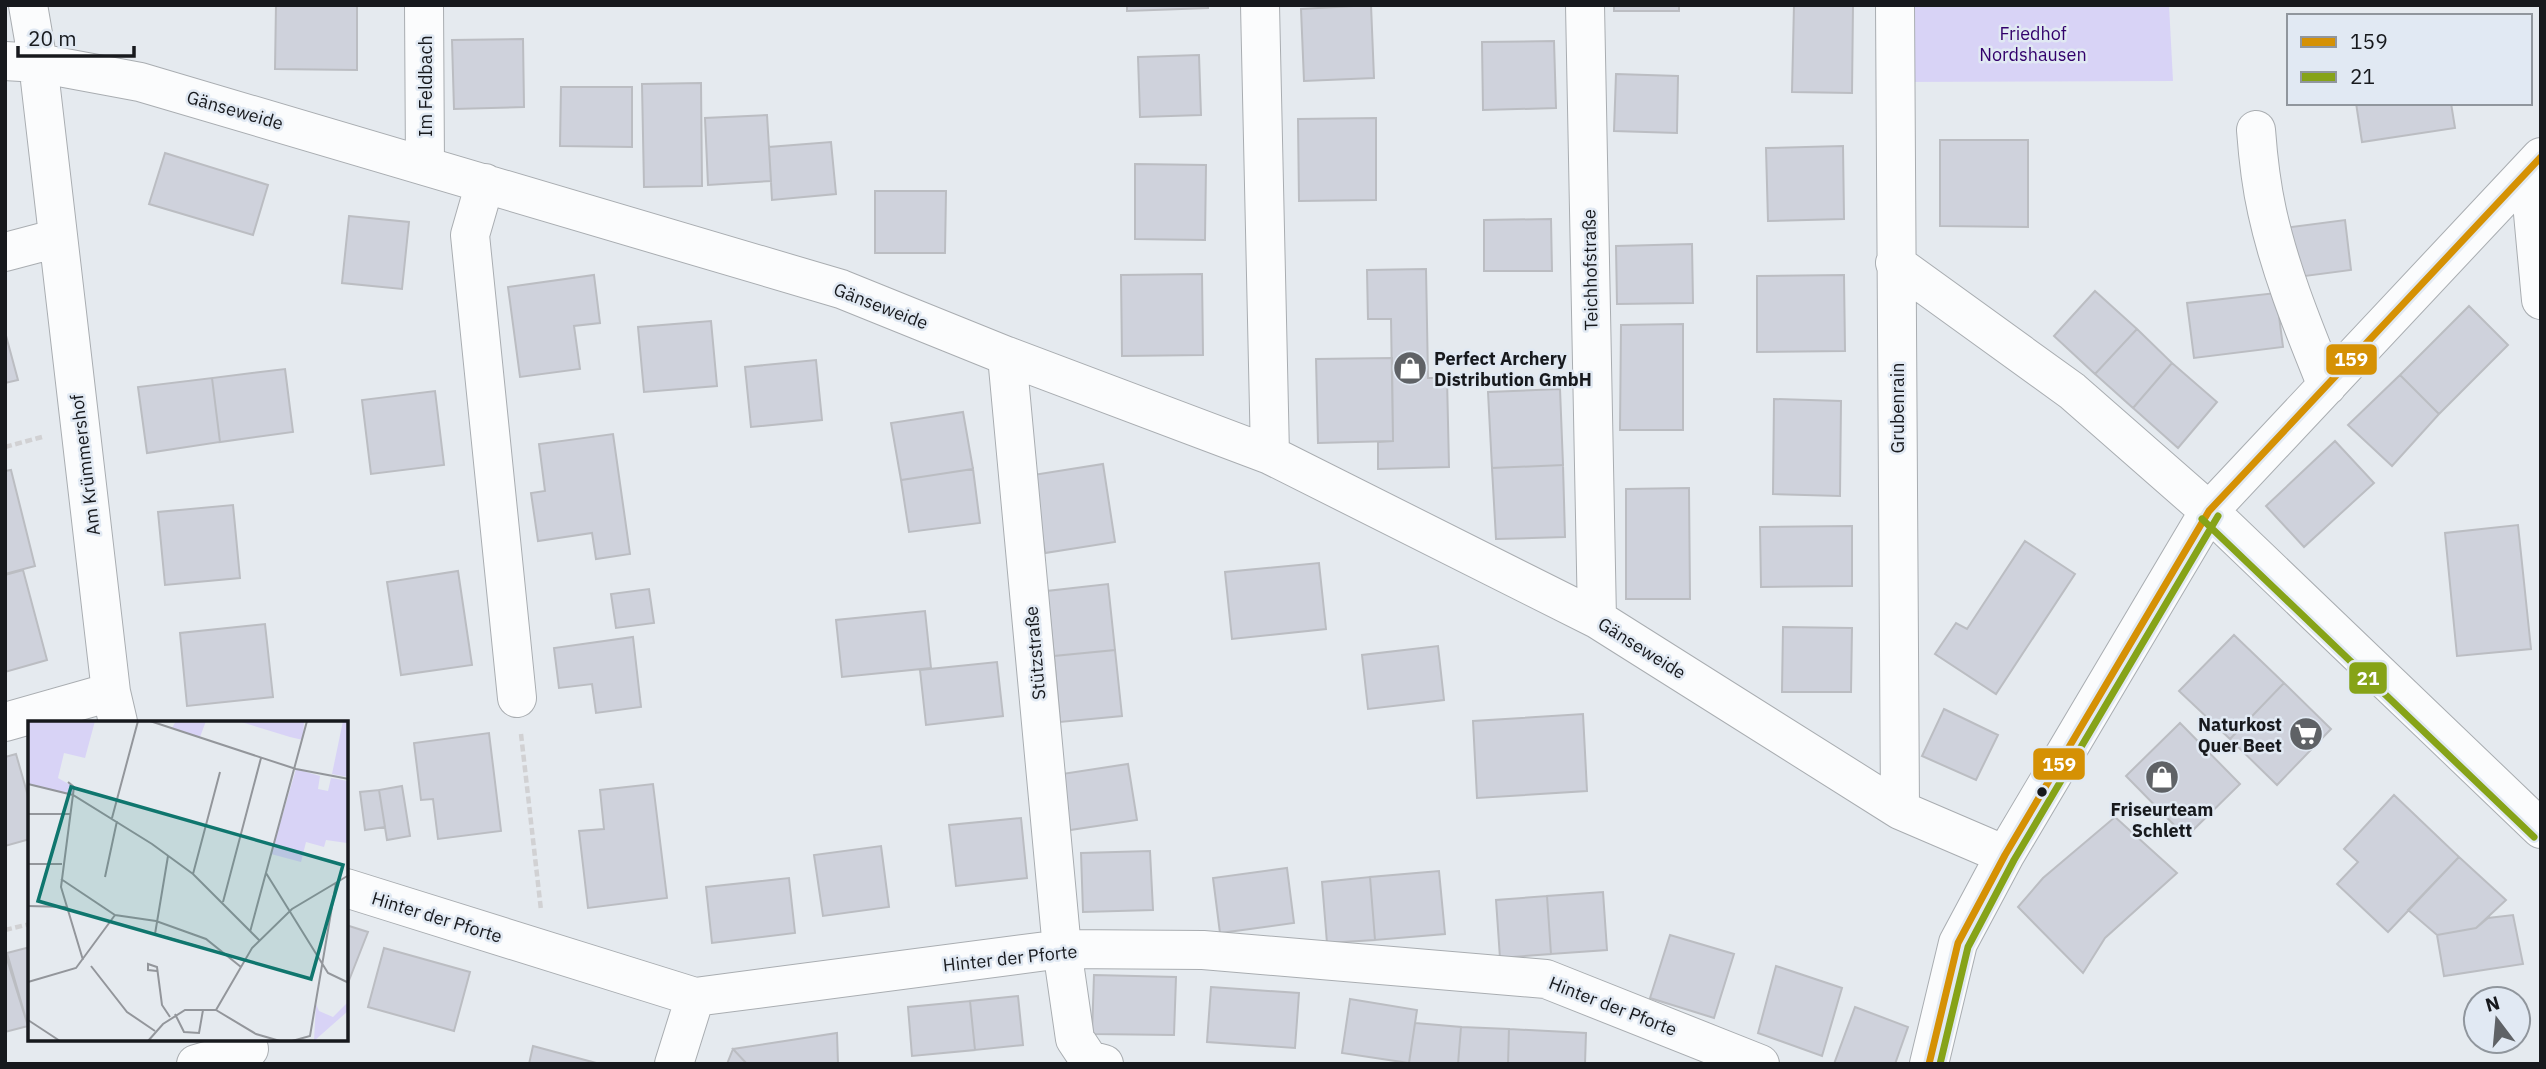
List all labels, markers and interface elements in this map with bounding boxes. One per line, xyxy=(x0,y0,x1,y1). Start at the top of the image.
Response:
scale bar xyxy=(18,14,133,58)
legend xyxy=(2287,14,2532,105)
park label: Friedhof Nordshausen xyxy=(1979,22,2087,66)
text: 20 m xyxy=(28,24,77,52)
text: 159 xyxy=(2350,27,2388,55)
street label: Im Feldbach xyxy=(414,35,437,137)
text: 21 xyxy=(2350,62,2375,90)
street label: Gänseweide xyxy=(184,85,286,135)
street label: Teichhofstraße xyxy=(1577,209,1603,331)
street label: Gänseweide xyxy=(831,277,932,335)
line badge: 159 xyxy=(2325,343,2378,376)
place label: Perfect Archery Distribution GmbH xyxy=(1434,347,1592,391)
text: 159 xyxy=(2334,347,2368,371)
shop icon: Perfect Archery Distribution GmbH xyxy=(1391,349,1429,387)
street label: Grubenrain xyxy=(1886,363,1909,453)
street label: Am Krümmershof xyxy=(65,393,105,537)
street label: Stützstraße xyxy=(1019,605,1051,701)
street label: Gänseweide xyxy=(1594,612,1690,684)
line badge: 21 xyxy=(2348,661,2388,695)
text: 21 xyxy=(2357,666,2380,690)
place label: Naturkost Quer Beet xyxy=(2198,713,2282,757)
supermarket icon: Naturkost Quer Beet xyxy=(2287,715,2325,753)
inset map xyxy=(28,721,348,1041)
line badge: 159 xyxy=(2032,747,2086,781)
text: 159 xyxy=(2042,752,2076,776)
shop icon: Friseurteam Schlett xyxy=(2143,758,2181,796)
unlabelled marker xyxy=(2035,785,2049,799)
place label: Friseurteam Schlett xyxy=(2111,798,2213,842)
street label: Hinter der Pforte xyxy=(369,886,505,948)
street label: Hinter der Pforte xyxy=(942,939,1079,977)
street label: Hinter der Pforte xyxy=(1546,971,1680,1041)
north arrow xyxy=(2462,985,2532,1055)
text: N xyxy=(2482,990,2502,1017)

